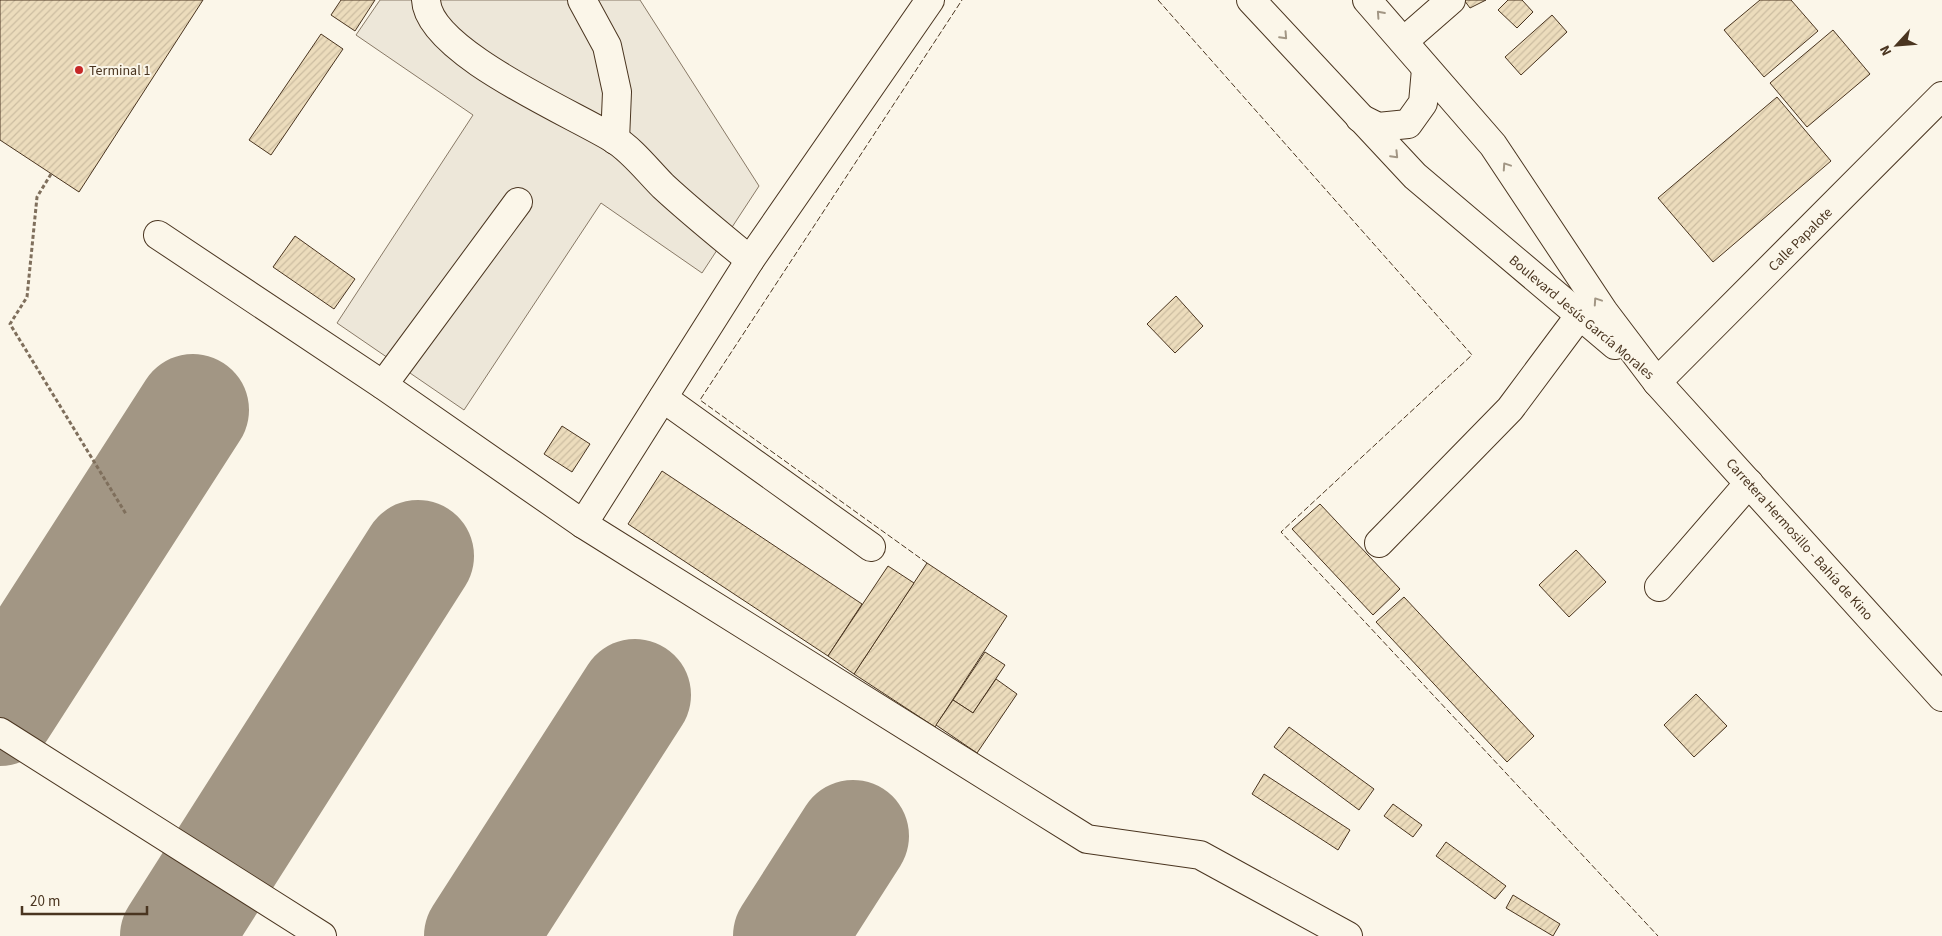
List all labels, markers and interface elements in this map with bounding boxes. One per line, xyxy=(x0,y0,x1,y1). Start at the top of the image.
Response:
one-way arrow xyxy=(1377,11,1386,20)
north arrow xyxy=(1872,20,1922,70)
one-way arrow xyxy=(1278,30,1287,39)
text: N xyxy=(1875,42,1897,59)
place label: Terminal 1 xyxy=(89,61,151,81)
marker: Terminal 1 xyxy=(73,64,85,76)
one-way arrow xyxy=(1389,149,1398,158)
one-way arrow xyxy=(1503,162,1513,171)
street label: Calle Papalote xyxy=(1764,203,1837,276)
street label: Boulevard Jesús García Morales xyxy=(1504,251,1658,385)
one-way arrow xyxy=(1594,297,1603,307)
street label: Carretera Hermosillo - Bahía de Kino xyxy=(1721,454,1878,625)
scale bar xyxy=(22,884,148,916)
text: 20 m xyxy=(30,891,60,912)

